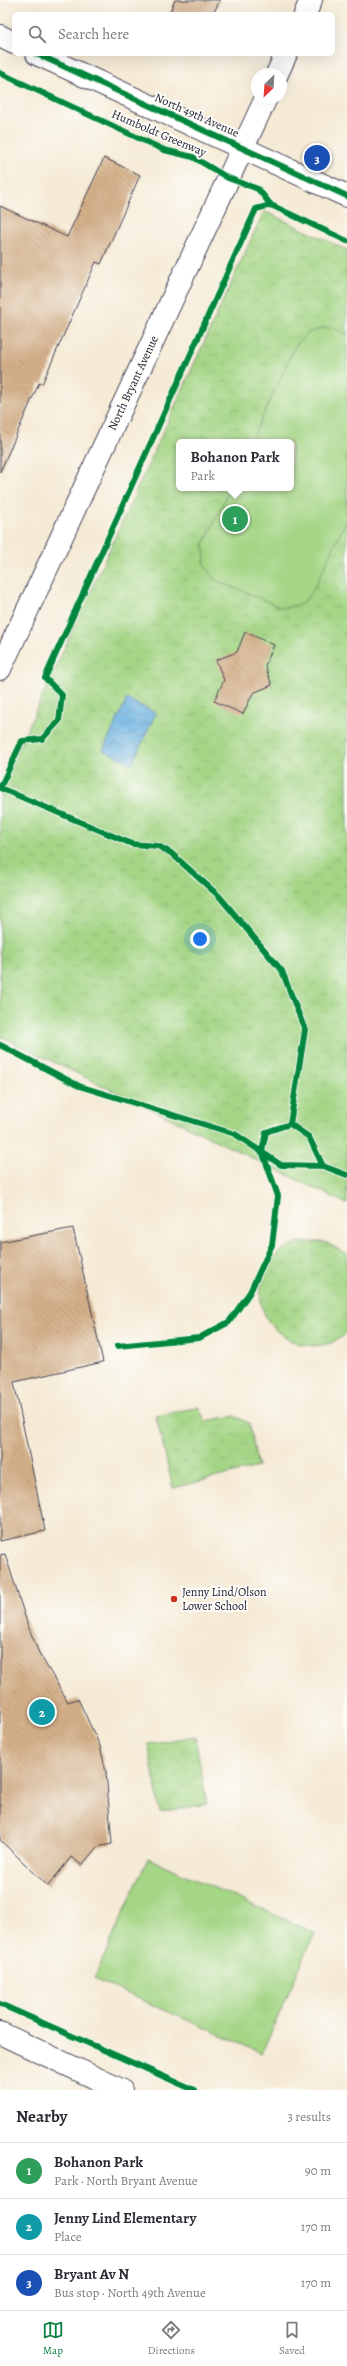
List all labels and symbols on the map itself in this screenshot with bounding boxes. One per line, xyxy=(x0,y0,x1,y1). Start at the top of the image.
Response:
north arrow xyxy=(251,68,287,104)
street label: North 49th Avenue xyxy=(152,89,242,141)
street label: Humboldt Greenway xyxy=(109,106,209,160)
pin: 3 xyxy=(304,143,330,173)
street label: North Bryant Avenue xyxy=(104,333,162,433)
pin: 1 xyxy=(222,504,248,534)
your location xyxy=(190,929,210,949)
place label: Jenny Lind/Olson Lower School xyxy=(182,1584,267,1614)
marker: Jenny Lind/Olson Lower School xyxy=(169,1594,179,1604)
pin: 2 xyxy=(29,1697,55,1727)

